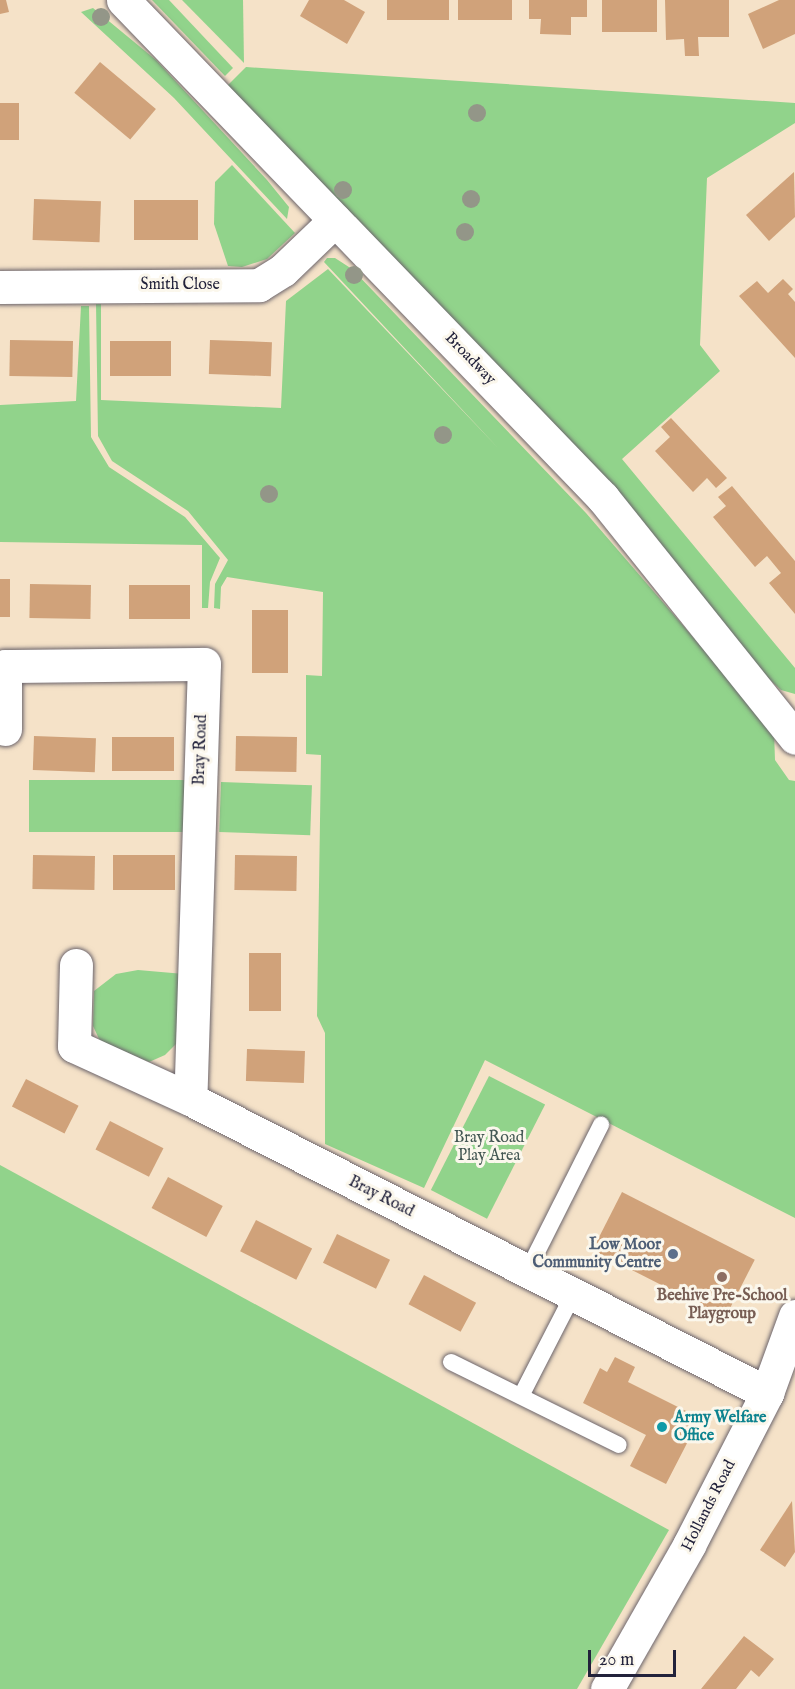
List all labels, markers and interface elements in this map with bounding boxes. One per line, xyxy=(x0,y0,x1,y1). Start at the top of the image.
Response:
street label: Smith Close xyxy=(140,275,220,295)
street label: Broadway xyxy=(440,329,500,389)
street label: Bray Road xyxy=(190,714,212,786)
park label: Bray Road Play Area xyxy=(454,1128,524,1166)
street label: Bray Road xyxy=(345,1172,417,1222)
place label: Low Moor Community Centre xyxy=(532,1235,661,1273)
marker: Low Moor Community Centre xyxy=(666,1247,680,1261)
marker: Beehive Pre-School Playgroup xyxy=(715,1270,729,1284)
place label: Beehive Pre-School Playgroup xyxy=(657,1286,787,1324)
place label: Army Welfare Office xyxy=(674,1408,766,1446)
marker: Army Welfare Office xyxy=(655,1420,669,1434)
street label: Hollands Road xyxy=(678,1457,740,1555)
scale bar xyxy=(591,1638,680,1676)
text: 20 m xyxy=(599,1649,634,1672)

